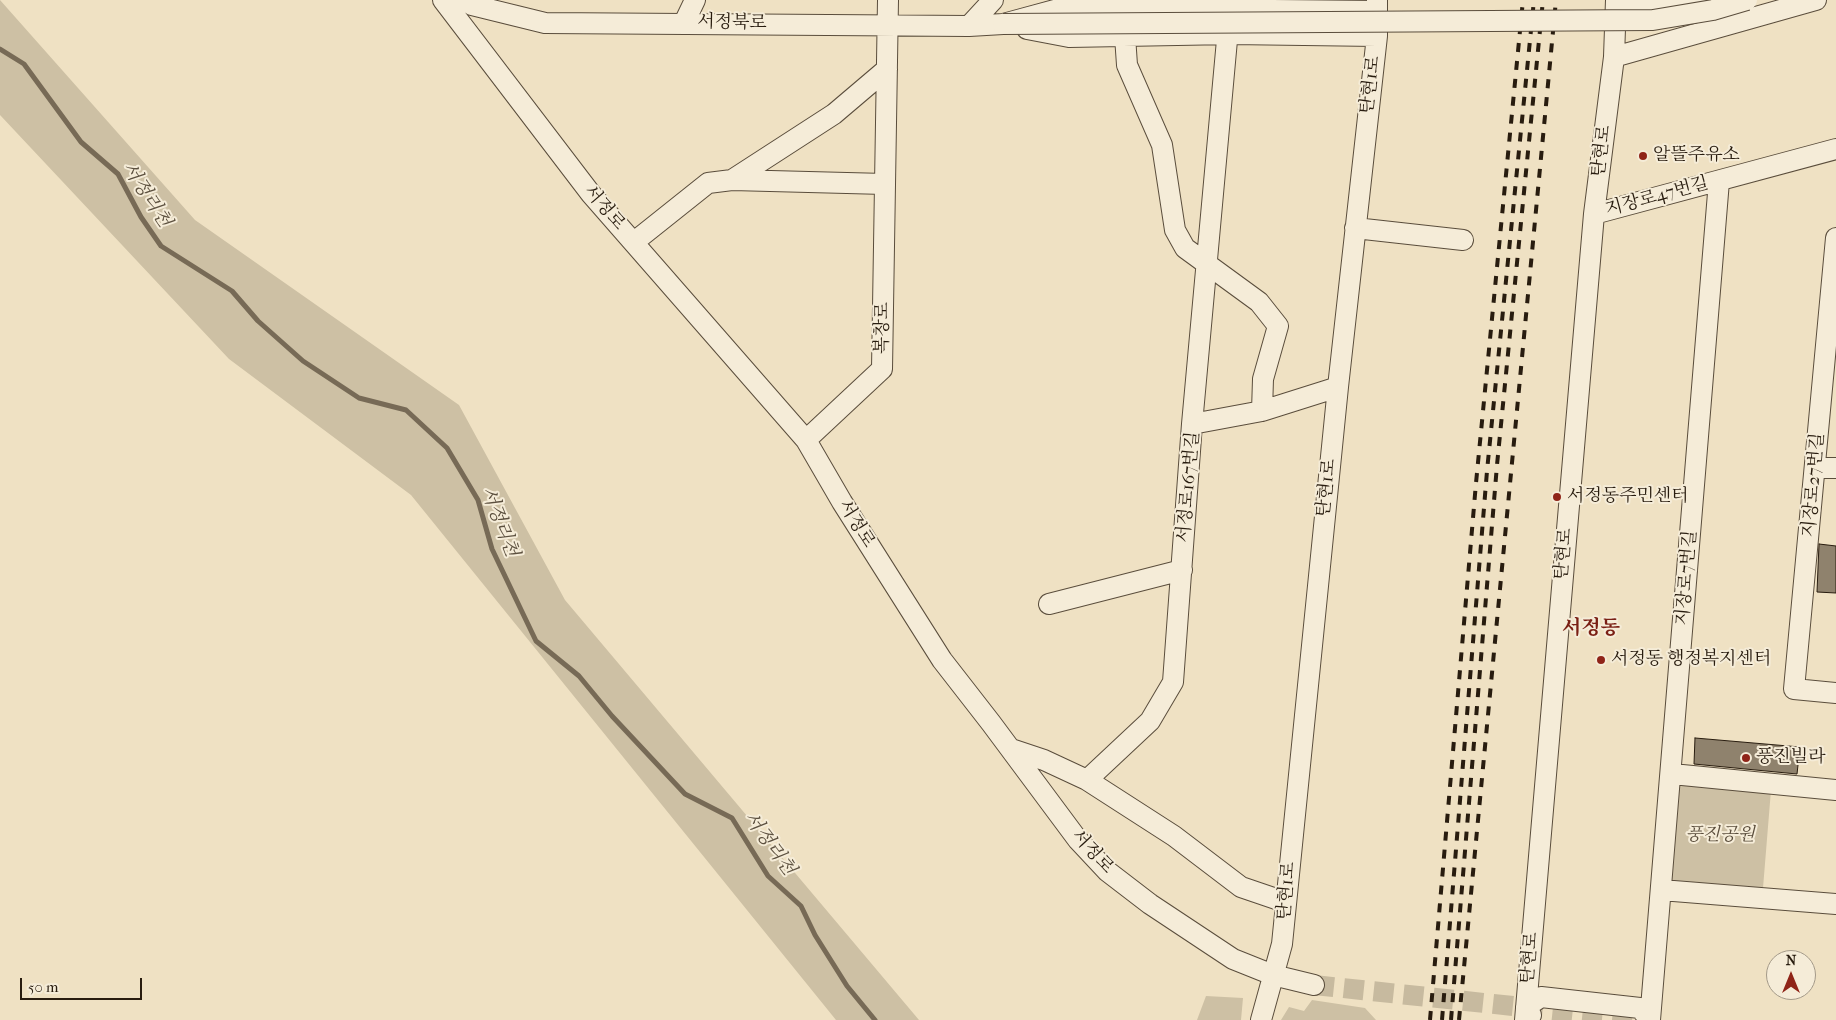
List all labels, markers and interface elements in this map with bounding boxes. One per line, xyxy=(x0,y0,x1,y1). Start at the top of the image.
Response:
street label: 서정북로 xyxy=(697,12,767,34)
street label: 탄현1로 xyxy=(1357,55,1385,115)
street label: 탄현로 xyxy=(1588,124,1616,178)
place label: 알뜰주유소 xyxy=(1653,145,1740,167)
marker: 알뜰주유소 xyxy=(1637,150,1649,162)
water label: 서정리천 xyxy=(116,158,176,232)
street label: 지장로47번길 xyxy=(1603,173,1711,221)
street label: 서정로 xyxy=(579,181,629,235)
street label: 복창로 xyxy=(872,302,894,354)
street label: 서정로167번길 xyxy=(1173,430,1205,544)
street label: 지장로27번길 xyxy=(1799,432,1829,538)
street label: 탄현1로 xyxy=(1313,458,1341,518)
water label: 서정리천 xyxy=(475,484,523,560)
place label: 서정동주민센터 xyxy=(1567,486,1689,508)
marker: 서정동주민센터 xyxy=(1551,491,1563,503)
street label: 서정로 xyxy=(833,496,879,552)
street label: 탄현로 xyxy=(1551,527,1577,581)
street label: 지장로7번길 xyxy=(1672,529,1702,627)
district label: 서정동 xyxy=(1562,617,1620,641)
place label: 서정동 행정복지센터 xyxy=(1611,649,1771,671)
marker: 서정동 행정복지센터 xyxy=(1595,654,1607,666)
place label: 풍진빌라 xyxy=(1756,747,1826,769)
marker: 풍진빌라 xyxy=(1740,752,1752,764)
water label: 서정리천 xyxy=(738,808,800,880)
park label: 풍진공원 xyxy=(1685,825,1755,847)
street label: 서정로 xyxy=(1066,826,1118,878)
street label: 탄현1로 xyxy=(1274,861,1300,921)
street label: 탄현로 xyxy=(1517,931,1543,985)
north arrow xyxy=(1766,950,1816,1000)
text: N xyxy=(1786,952,1796,969)
scale bar xyxy=(22,968,145,1000)
text: 50 m xyxy=(28,978,58,996)

